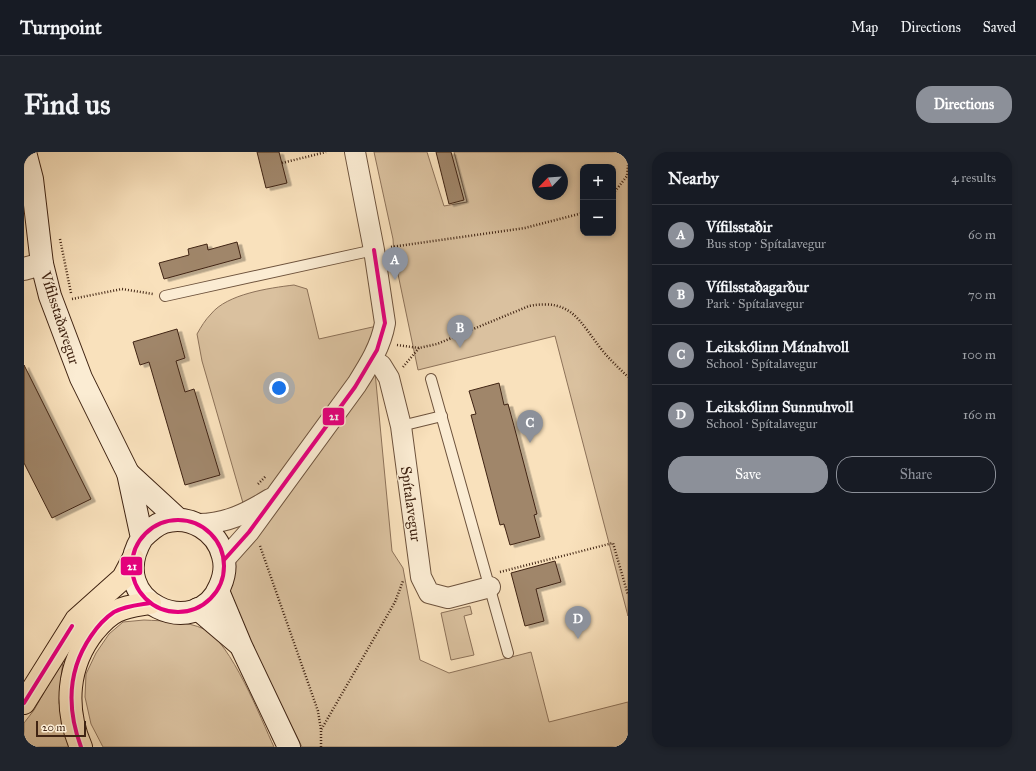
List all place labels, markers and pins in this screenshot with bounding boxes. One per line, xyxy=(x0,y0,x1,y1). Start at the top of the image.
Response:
pin: A xyxy=(382,247,408,280)
pin: B xyxy=(447,315,473,348)
pin: C xyxy=(517,410,543,443)
pin: D xyxy=(565,606,591,639)

